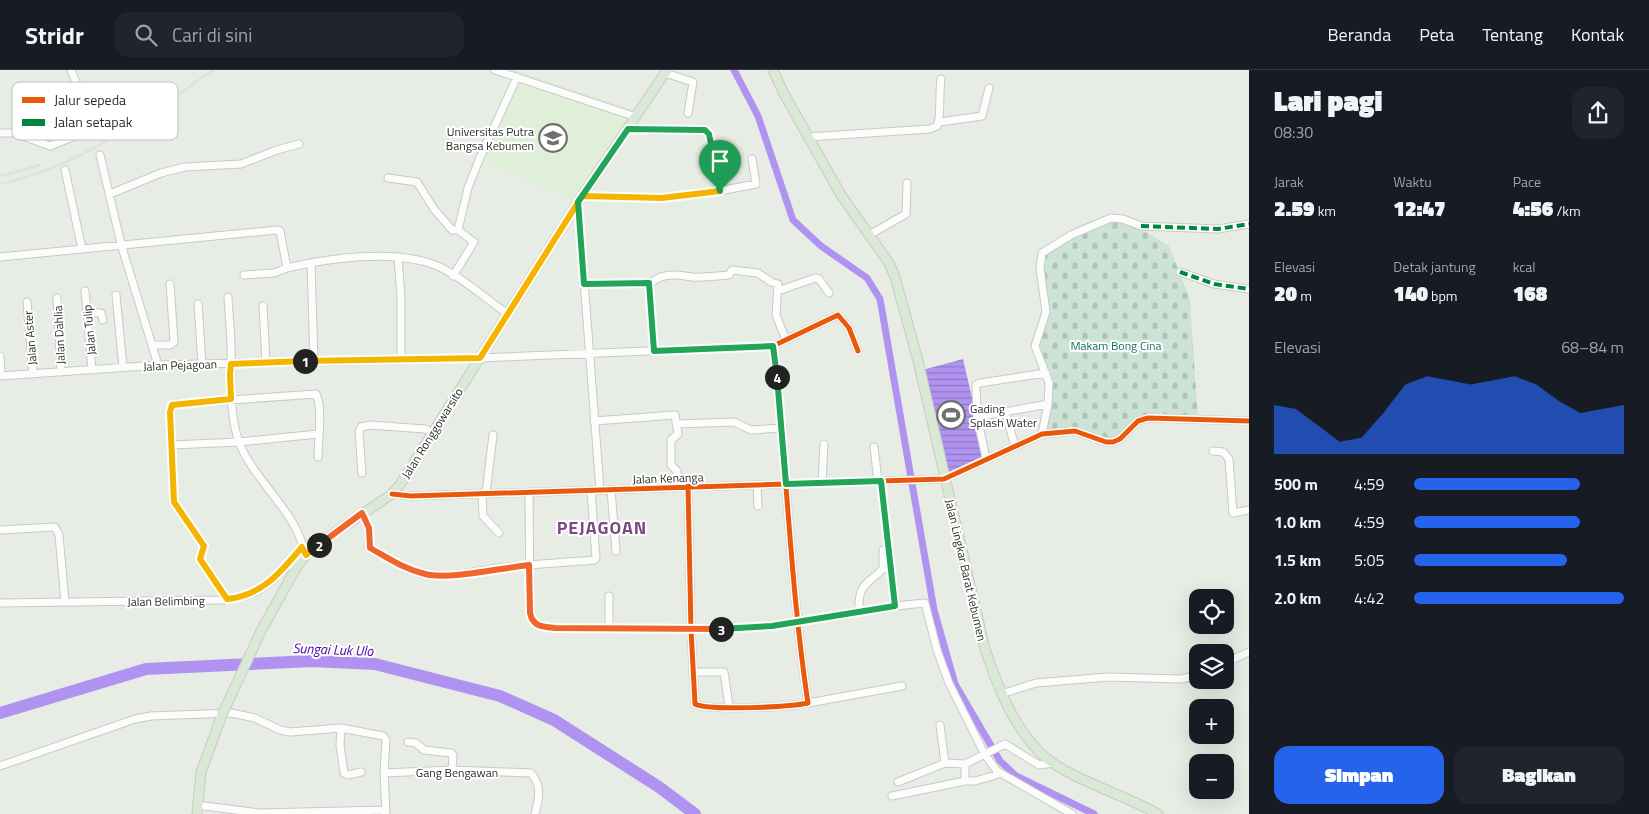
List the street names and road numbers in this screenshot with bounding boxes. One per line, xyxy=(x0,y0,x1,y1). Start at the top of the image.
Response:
street label: Jalan Tulip xyxy=(77,304,101,356)
street label: Jalan Dahlia xyxy=(48,305,70,365)
street label: Jalan Aster xyxy=(18,310,42,366)
street label: Jalan Pejagoan xyxy=(143,354,217,376)
street label: Jalan Ronggowarsito xyxy=(396,384,468,482)
street label: Jalan Kenanga xyxy=(632,467,704,489)
street label: Jalan Lingkar Barat Kebumen xyxy=(940,497,992,643)
street label: Jalan Belimbing xyxy=(127,591,205,611)
street label: Gang Bengawan xyxy=(416,763,498,782)

